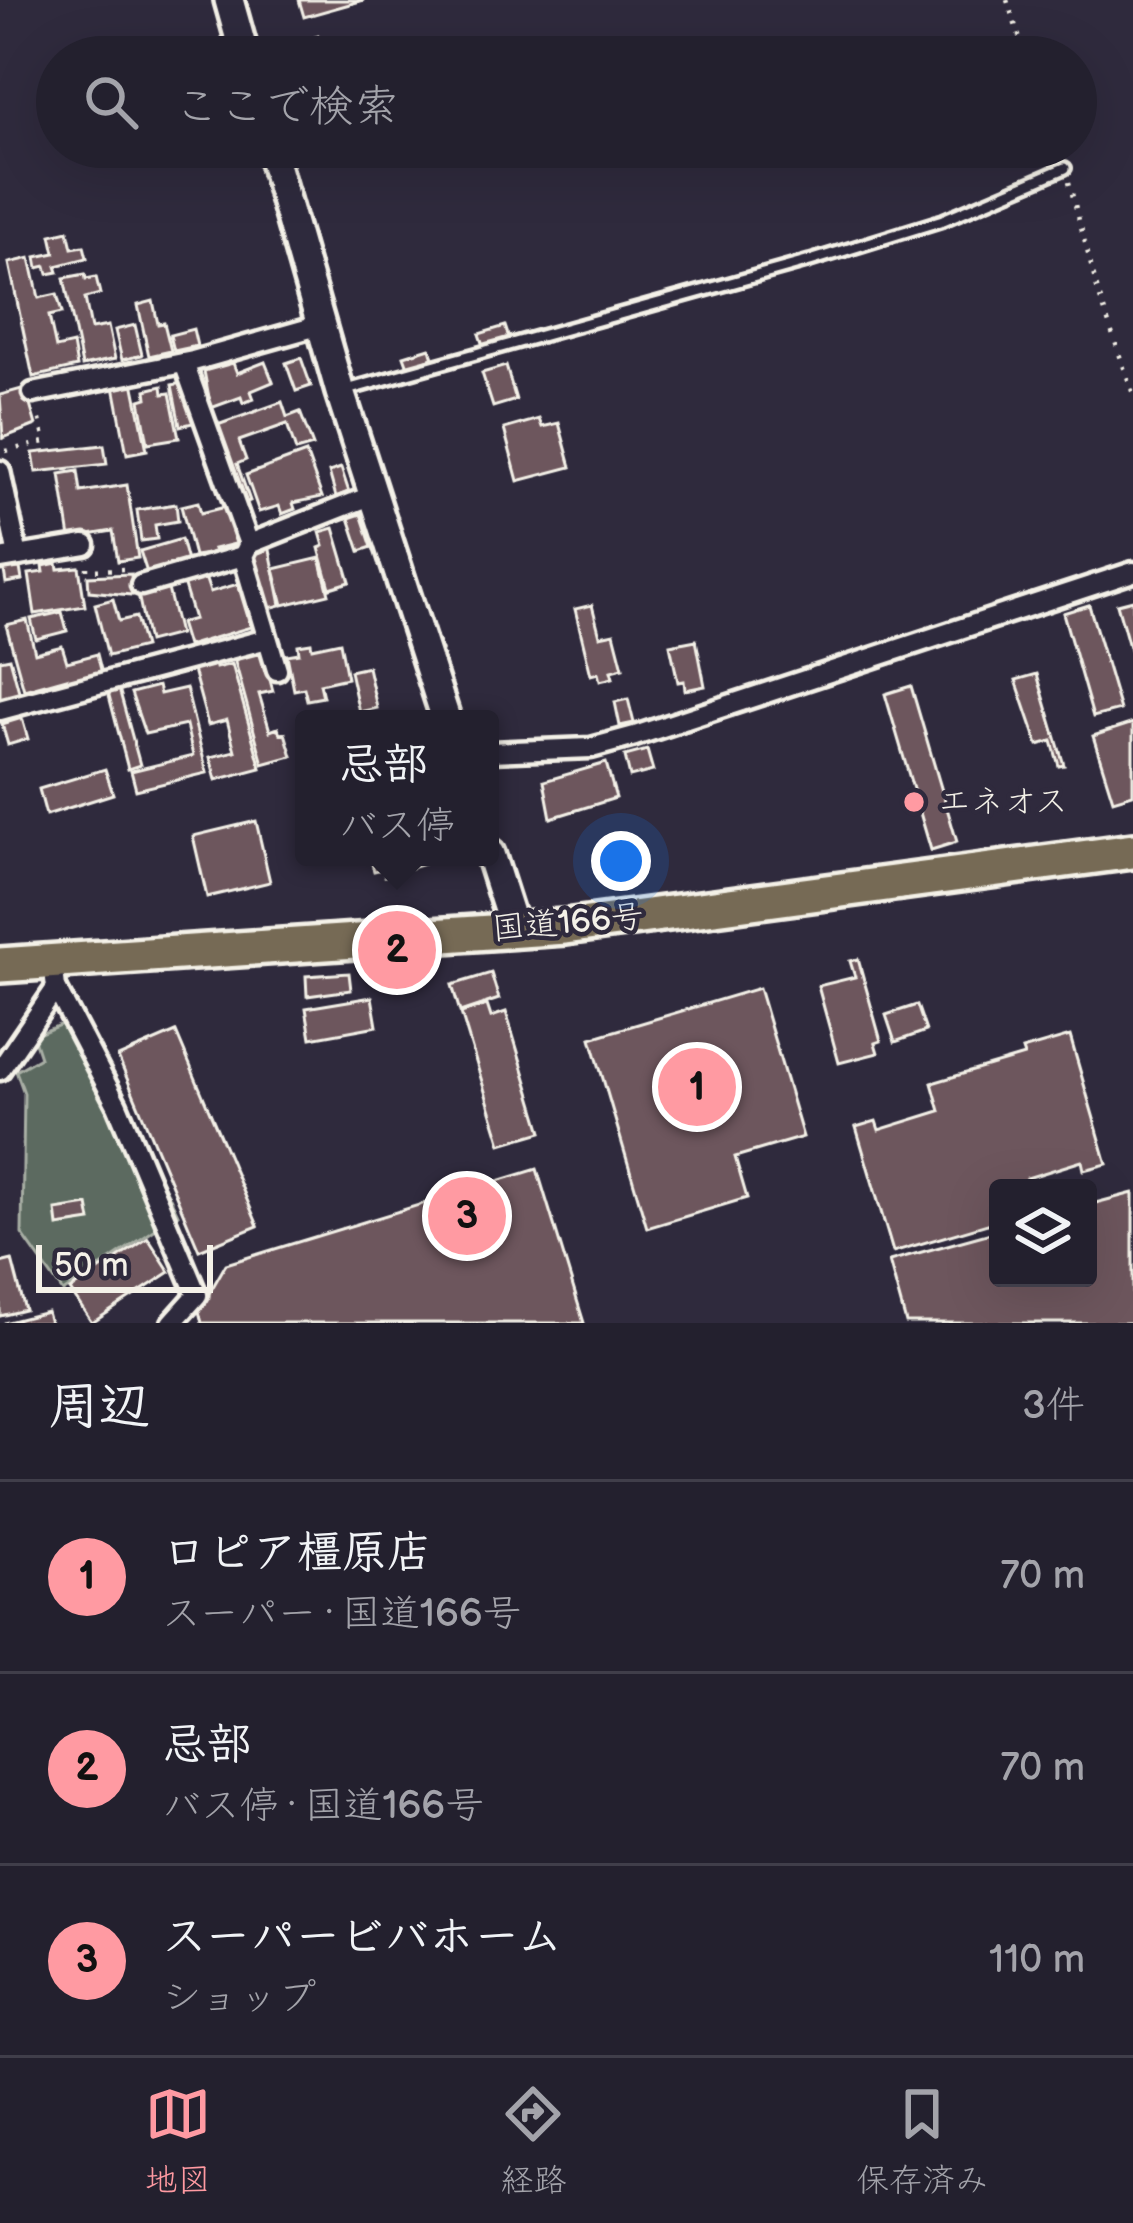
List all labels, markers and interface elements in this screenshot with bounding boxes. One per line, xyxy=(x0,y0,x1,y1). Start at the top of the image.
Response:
search box xyxy=(36,36,1097,168)
icon: search xyxy=(78,69,144,135)
text: ここで検索 xyxy=(174,80,399,135)
popup xyxy=(295,710,499,866)
text: 忌部 xyxy=(338,738,429,793)
place label: エネオス xyxy=(938,782,1068,822)
marker: エネオス xyxy=(901,789,927,815)
text: バス停 xyxy=(338,803,456,850)
your location xyxy=(591,831,651,891)
street label: 国道166号 xyxy=(490,896,646,950)
pin: 2 xyxy=(358,905,436,995)
pin: 1 xyxy=(658,1042,736,1132)
pin: 3 xyxy=(428,1171,506,1261)
map controls xyxy=(989,1179,1097,1287)
button: layers xyxy=(989,1179,1097,1287)
scale bar xyxy=(36,1239,213,1292)
text: 50 m xyxy=(54,1246,129,1286)
text: 周辺 xyxy=(48,1377,150,1438)
text: 3件 xyxy=(1022,1383,1085,1430)
text: ロピア橿原店 xyxy=(162,1526,432,1581)
text: 1 xyxy=(79,1553,95,1600)
text: 70 m xyxy=(1000,1553,1085,1600)
text: スーパー · 国道166号 xyxy=(162,1591,522,1638)
text: 忌部 xyxy=(162,1718,252,1773)
text: 2 xyxy=(75,1745,99,1792)
text: 70 m xyxy=(1000,1745,1085,1792)
text: バス停 · 国道166号 xyxy=(162,1783,484,1830)
text: スーパービバホーム xyxy=(162,1910,563,1965)
text: 3 xyxy=(76,1937,98,1984)
text: 110 m xyxy=(989,1937,1085,1984)
text: ショップ xyxy=(162,1975,316,2022)
tab: 地図 xyxy=(145,2081,211,2201)
tab: 経路 xyxy=(500,2081,566,2201)
tab: 保存済み xyxy=(856,2081,988,2201)

